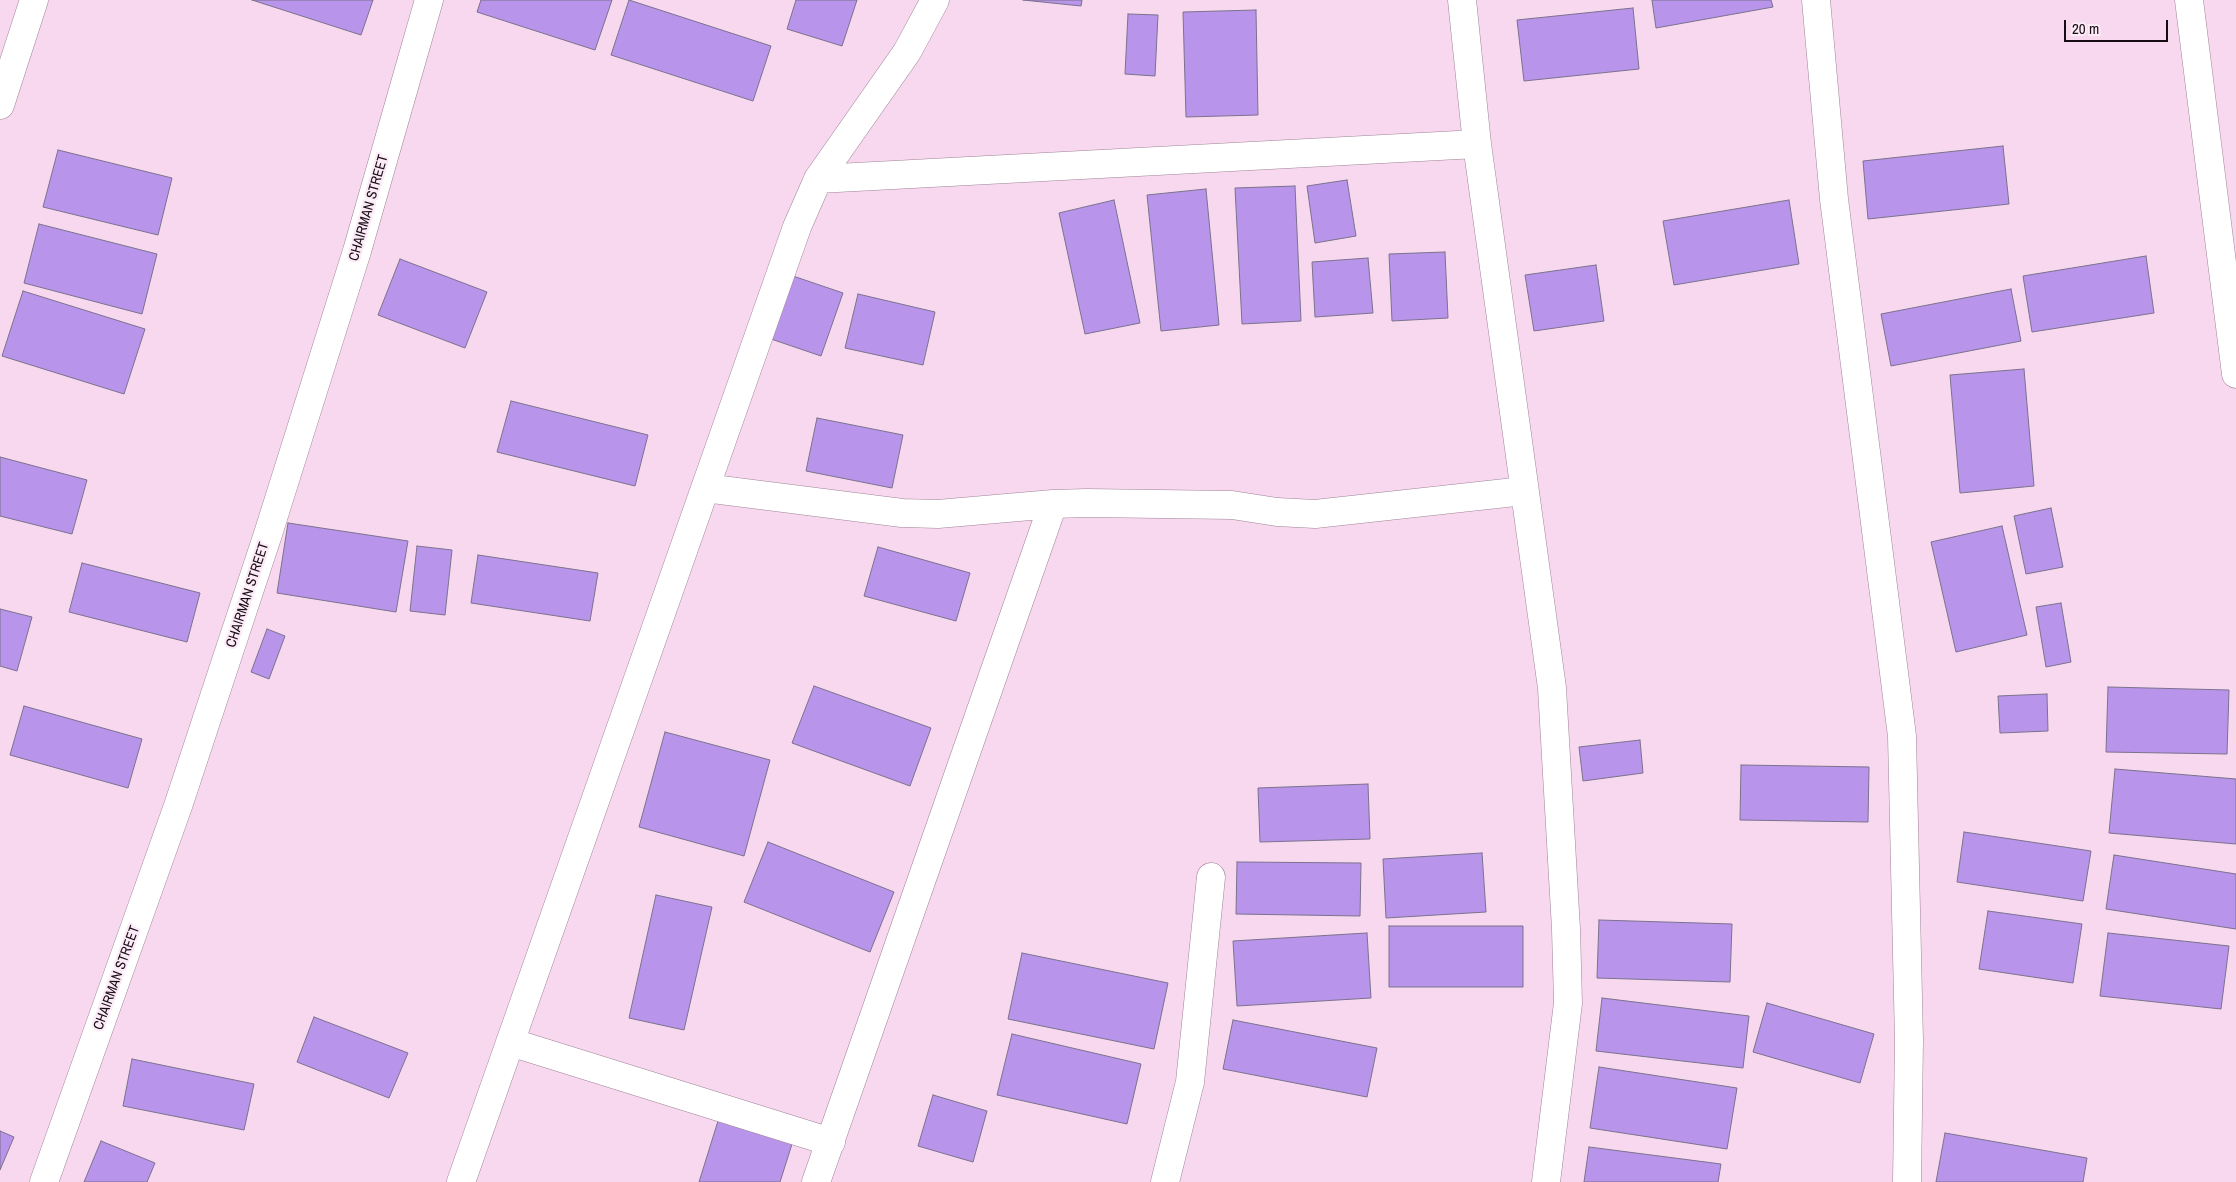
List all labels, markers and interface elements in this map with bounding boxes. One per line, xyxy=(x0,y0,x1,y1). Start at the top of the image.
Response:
scale bar xyxy=(2066,10,2170,42)
text: 20 m xyxy=(2072,18,2099,39)
street label: CHAIRMAN STREET xyxy=(346,153,392,263)
street label: CHAIRMAN STREET xyxy=(223,540,273,650)
street label: CHAIRMAN STREET xyxy=(90,924,144,1032)

